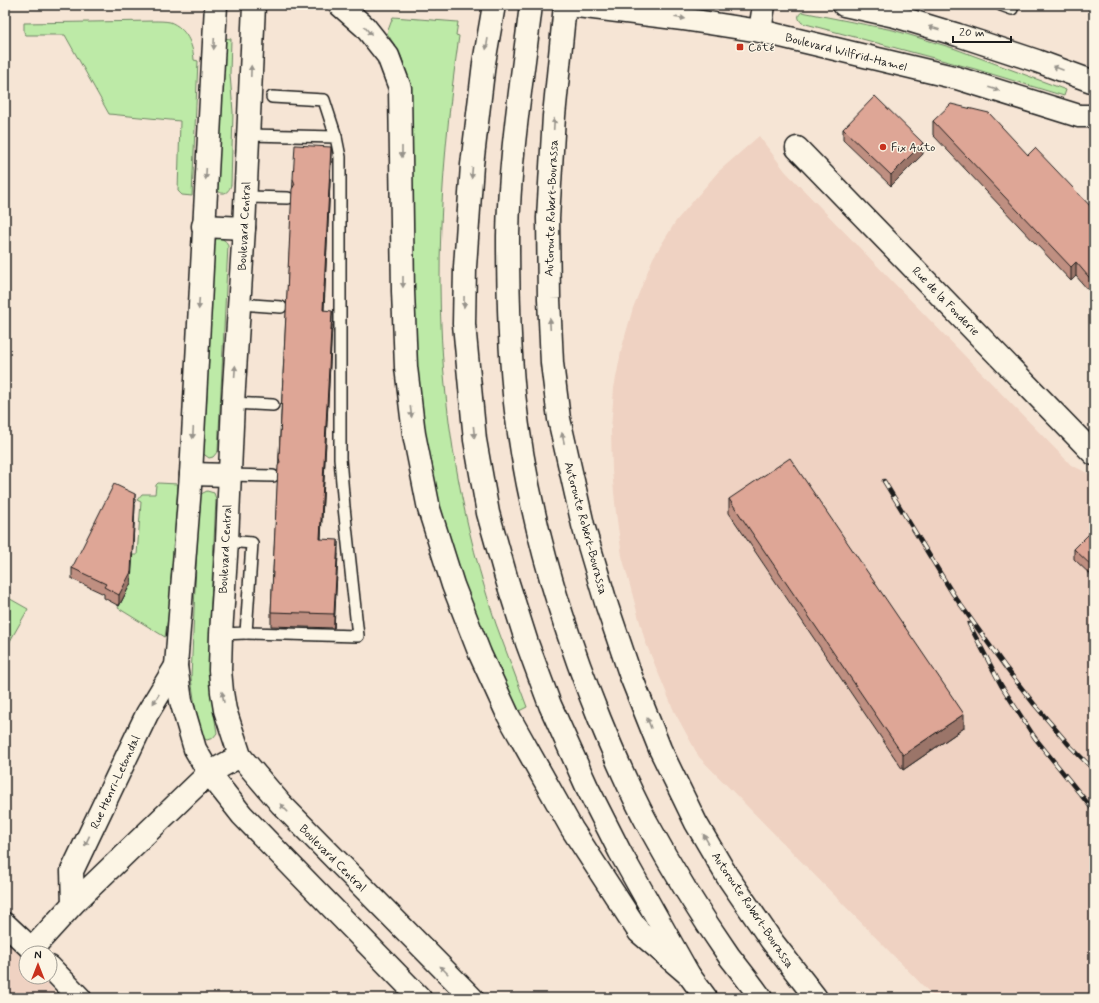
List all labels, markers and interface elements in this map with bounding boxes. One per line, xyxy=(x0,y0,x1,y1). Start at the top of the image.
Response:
one-way arrow xyxy=(674,15,686,21)
scale bar xyxy=(953,18,1011,44)
one-way arrow xyxy=(928,25,940,31)
text: 20 m xyxy=(959,25,985,41)
one-way arrow xyxy=(364,26,373,37)
street label: Boulevard Wilfrid-Hamel xyxy=(783,30,908,76)
one-way arrow xyxy=(484,37,490,50)
one-way arrow xyxy=(211,38,217,51)
place label: Côté xyxy=(748,40,775,56)
marker: Côté xyxy=(735,42,745,52)
one-way arrow xyxy=(248,65,255,77)
one-way arrow xyxy=(1051,65,1063,71)
one-way arrow xyxy=(988,86,1000,92)
one-way arrow xyxy=(550,118,557,130)
street label: Autoroute Robert-Bourassa xyxy=(542,139,562,277)
place label: Fix Auto xyxy=(891,140,935,156)
marker: Fix Auto xyxy=(878,142,888,152)
one-way arrow xyxy=(399,146,405,159)
one-way arrow xyxy=(468,167,475,179)
one-way arrow xyxy=(203,168,210,180)
street label: Boulevard Central xyxy=(235,181,255,271)
street label: Rue de la Fonderie xyxy=(908,263,983,340)
one-way arrow xyxy=(400,276,406,289)
one-way arrow xyxy=(461,296,467,309)
one-way arrow xyxy=(196,298,203,310)
one-way arrow xyxy=(547,317,553,330)
one-way arrow xyxy=(231,365,238,377)
one-way arrow xyxy=(408,406,414,418)
one-way arrow xyxy=(471,426,477,438)
one-way arrow xyxy=(189,427,196,439)
one-way arrow xyxy=(559,432,565,444)
street label: Autoroute Robert-Bourassa xyxy=(560,460,610,596)
street label: Boulevard Central xyxy=(216,504,236,594)
one-way arrow xyxy=(219,691,225,703)
one-way arrow xyxy=(152,694,159,705)
one-way arrow xyxy=(646,716,652,728)
street label: Rue Henri-Letondal xyxy=(87,733,145,832)
one-way arrow xyxy=(279,803,289,813)
street label: Boulevard Central xyxy=(295,822,369,896)
one-way arrow xyxy=(702,834,709,845)
one-way arrow xyxy=(84,836,90,847)
street label: Autoroute Robert-Bourassa xyxy=(707,849,797,972)
north arrow xyxy=(18,945,58,985)
text: N xyxy=(34,949,42,963)
one-way arrow xyxy=(439,965,449,975)

